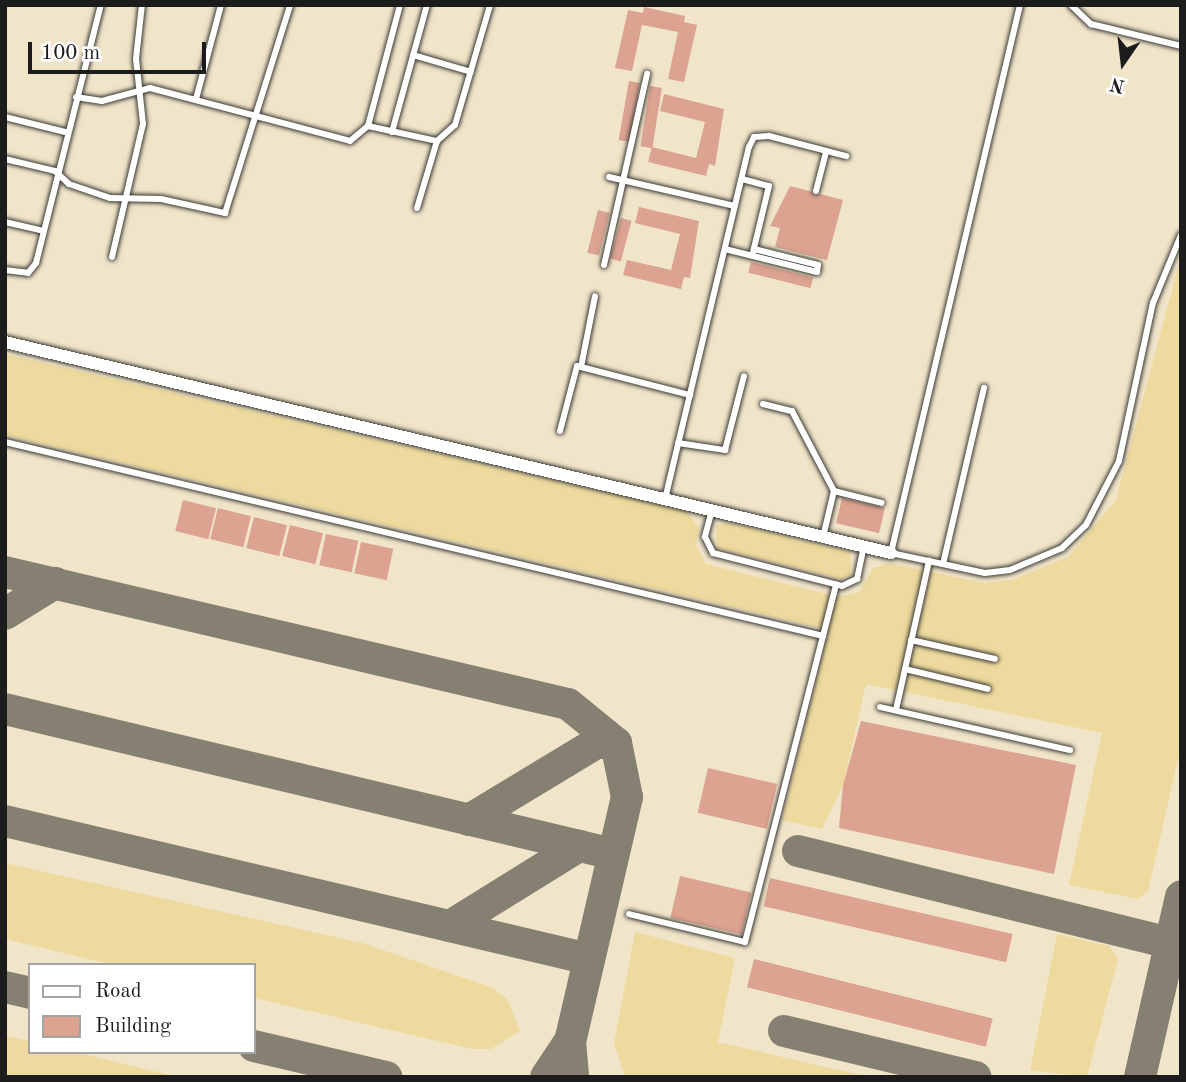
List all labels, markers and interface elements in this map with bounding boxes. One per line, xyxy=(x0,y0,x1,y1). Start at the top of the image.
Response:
scale bar xyxy=(32,28,210,72)
north arrow xyxy=(1088,28,1158,98)
text: 100 m xyxy=(41,43,100,64)
text: N xyxy=(1108,73,1127,95)
legend xyxy=(28,963,256,1054)
text: Road xyxy=(95,981,142,1002)
text: Building xyxy=(95,1016,171,1037)

